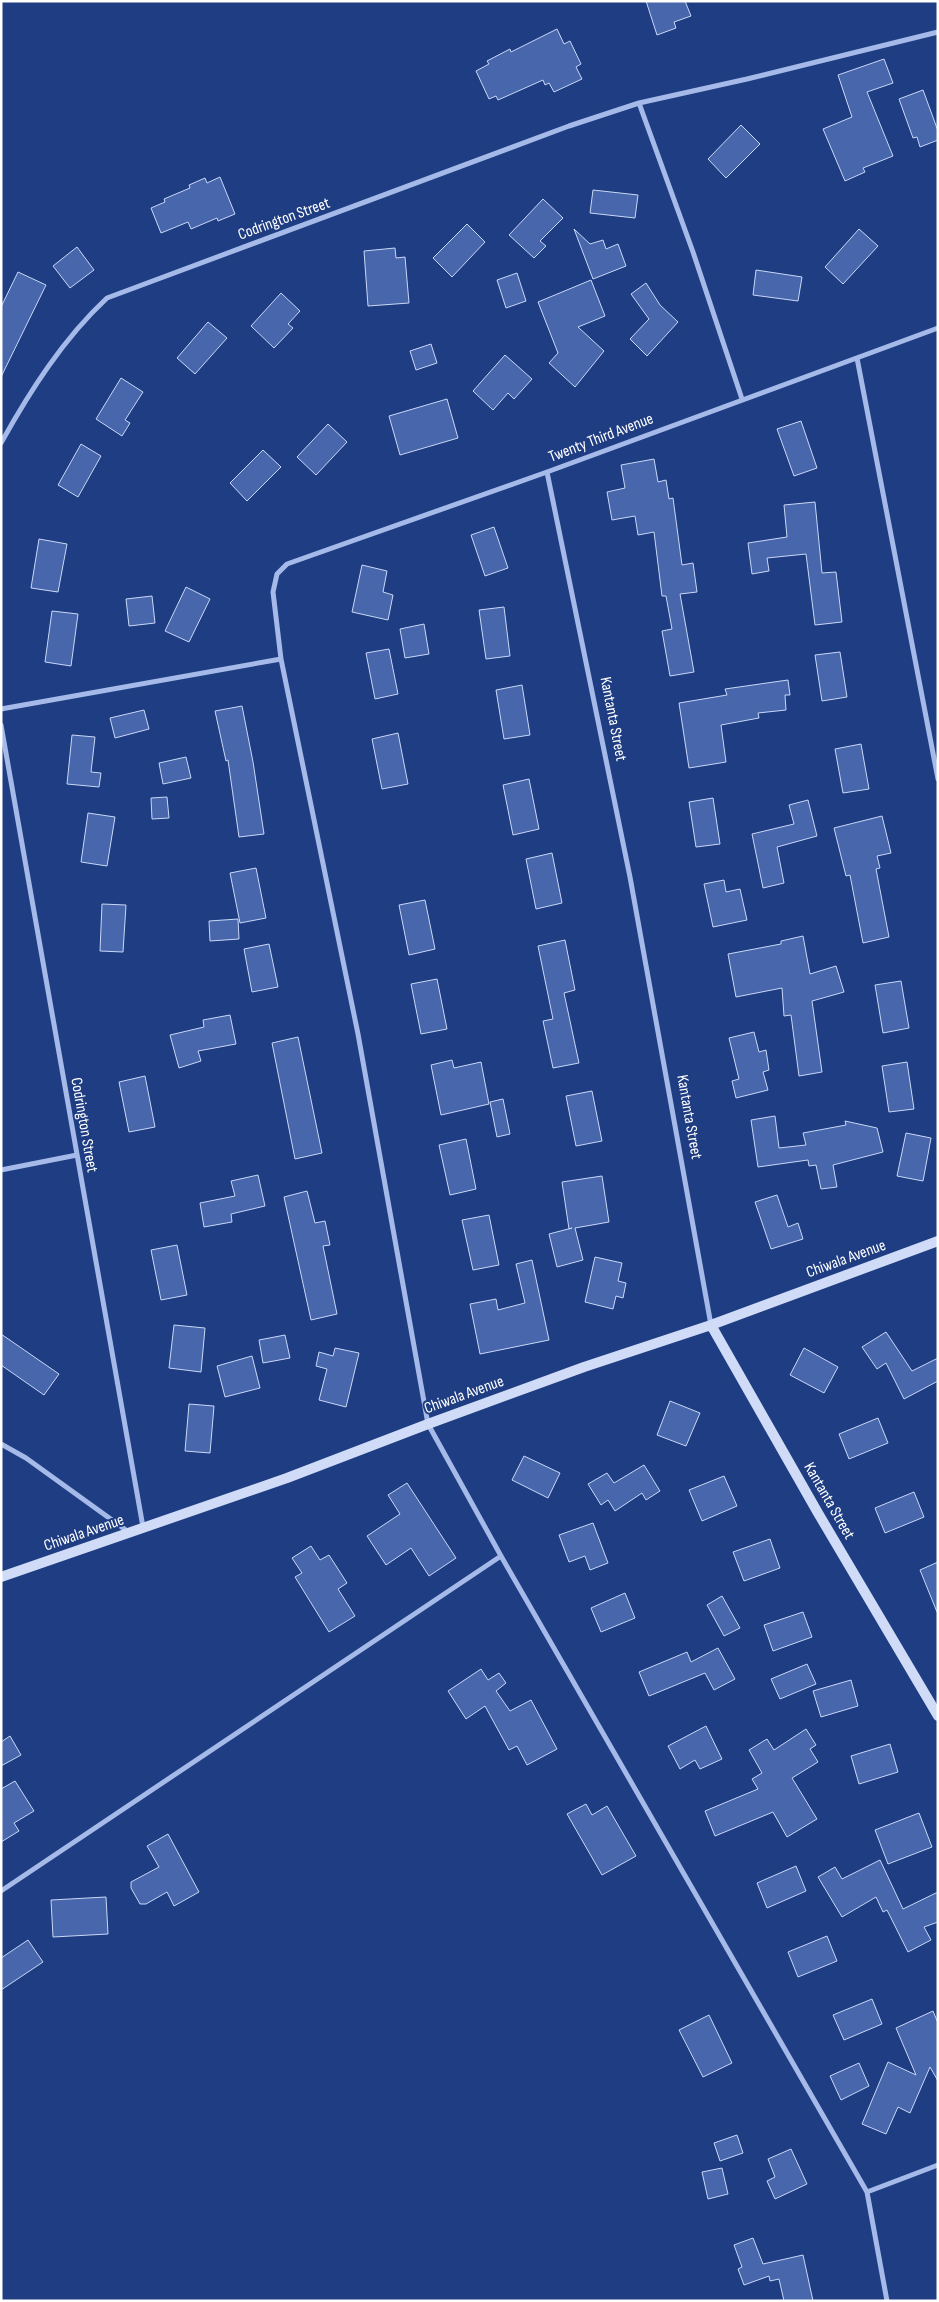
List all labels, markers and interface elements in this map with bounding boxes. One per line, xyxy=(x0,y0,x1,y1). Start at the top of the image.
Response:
street label: Codrington Street xyxy=(236,194,333,244)
street label: Twenty Third Avenue xyxy=(546,409,656,467)
street label: Kantanta Street xyxy=(596,675,631,763)
street label: Kantanta Street xyxy=(672,1073,706,1161)
street label: Codrington Street xyxy=(66,1076,102,1174)
street label: Chiwala Avenue xyxy=(804,1236,888,1282)
street label: Chiwala Avenue xyxy=(422,1372,506,1418)
street label: Kantanta Street xyxy=(799,1459,859,1543)
street label: Chiwala Avenue xyxy=(42,1510,126,1556)

